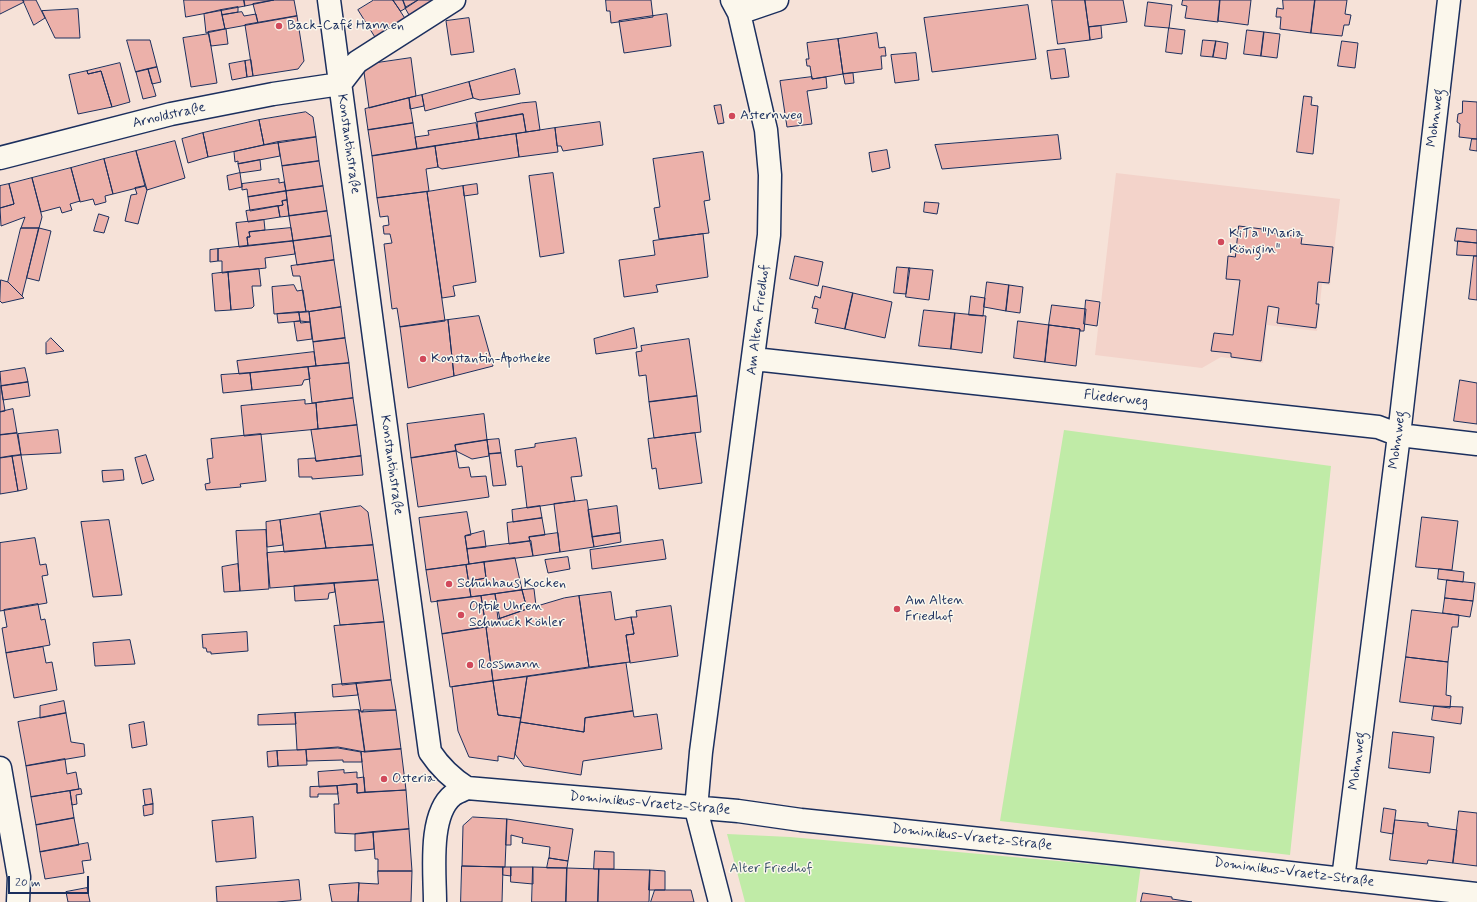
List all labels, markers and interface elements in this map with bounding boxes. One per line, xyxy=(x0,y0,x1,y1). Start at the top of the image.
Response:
place label: Back-Café Hannen xyxy=(287,18,404,34)
marker: Back-Café Hannen xyxy=(274,21,284,31)
street label: Mohnweg xyxy=(1424,88,1448,148)
street label: Konstantinstraße xyxy=(333,93,363,195)
street label: Arnoldstraße xyxy=(131,99,207,133)
place label: Asternweg xyxy=(740,108,803,124)
marker: Asternweg xyxy=(727,111,737,121)
place label: KiTa "Maria Königin" xyxy=(1229,226,1304,258)
marker: KiTa "Maria Königin" xyxy=(1216,237,1226,247)
street label: Am Alten Friedhof xyxy=(744,264,774,376)
place label: Konstantin-Apotheke xyxy=(431,351,551,367)
marker: Konstantin-Apotheke xyxy=(418,354,428,364)
street label: Fliederweg xyxy=(1083,387,1149,411)
street label: Mohnweg xyxy=(1386,410,1410,470)
street label: Konstantinstraße xyxy=(376,414,406,516)
place label: Schuhhaus Kocken xyxy=(457,576,566,592)
marker: Schuhhaus Kocken xyxy=(444,579,454,589)
place label: Am Alten Friedhof xyxy=(905,593,964,626)
place label: Optik Uhren Schmuck Köhler xyxy=(469,599,565,632)
marker: Am Alten Friedhof xyxy=(892,604,902,614)
marker: Optik Uhren Schmuck Köhler xyxy=(456,610,466,620)
place label: Rossmann xyxy=(478,657,540,673)
marker: Rossmann xyxy=(465,660,475,670)
street label: Mohnweg xyxy=(1346,731,1370,791)
place label: Osteria xyxy=(392,771,435,787)
marker: Osteria xyxy=(379,774,389,784)
street label: Dominikus-Vraetz-Straße xyxy=(569,789,731,819)
street label: Dominikus-Vraetz-Straße xyxy=(891,821,1053,855)
street label: Dominikus-Vraetz-Straße xyxy=(1213,855,1375,891)
park label: Alter Friedhof xyxy=(730,861,812,877)
scale bar xyxy=(10,868,91,894)
text: 20 m xyxy=(15,875,41,891)

